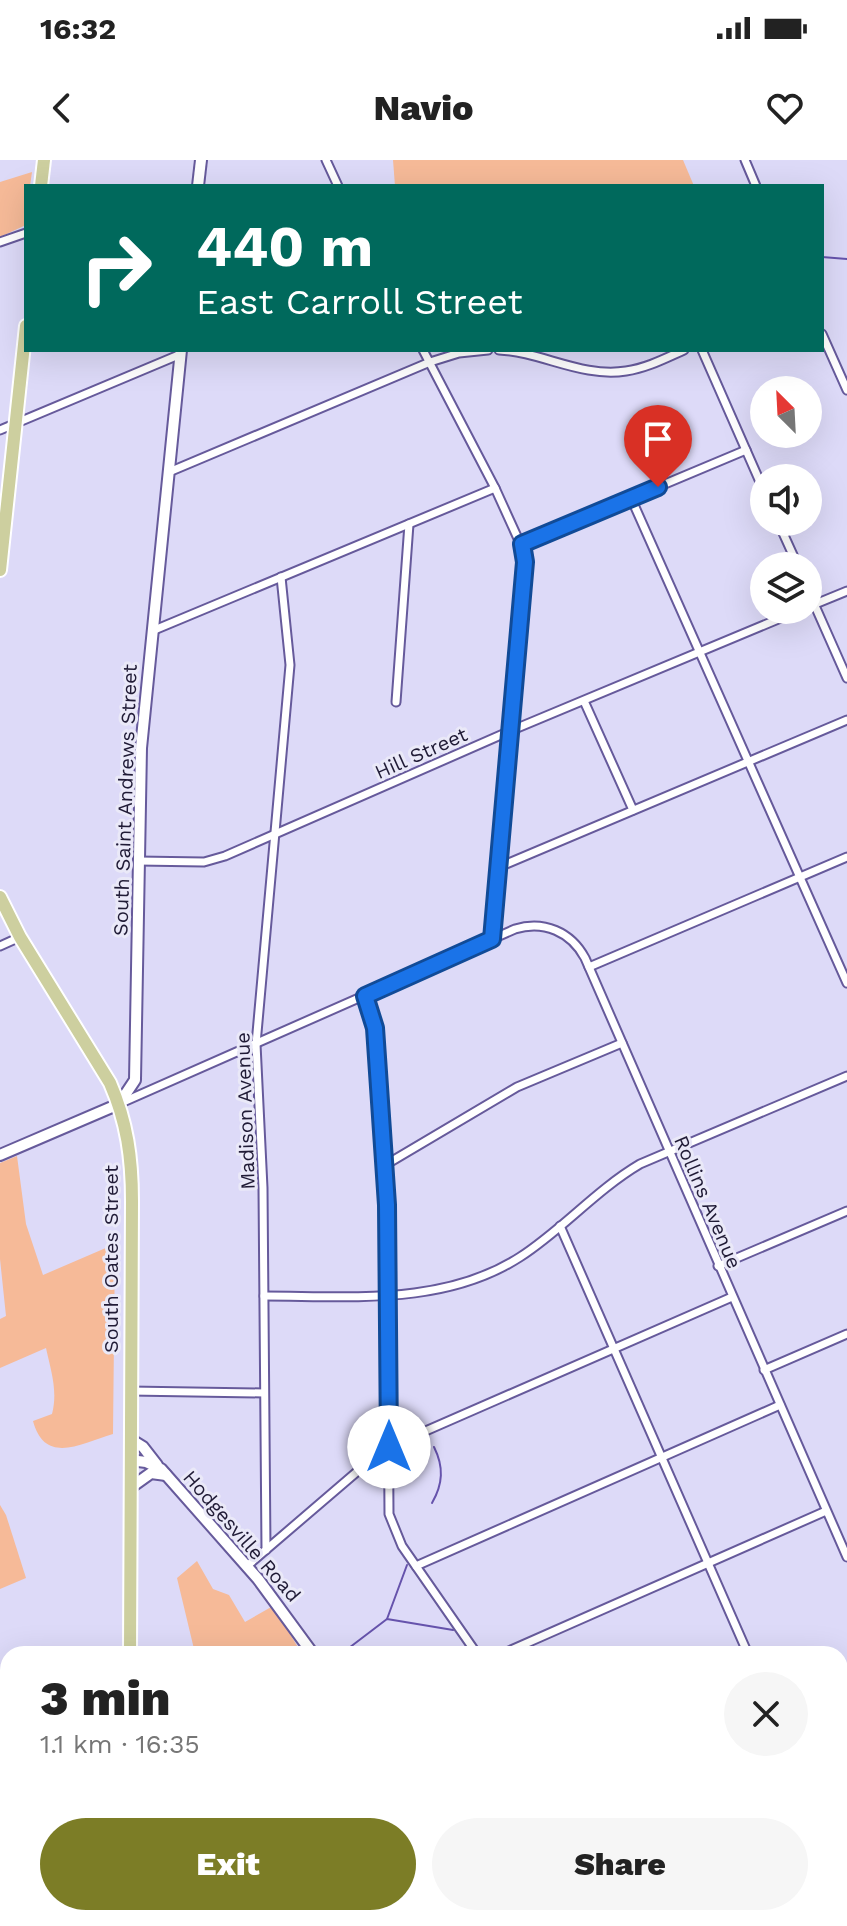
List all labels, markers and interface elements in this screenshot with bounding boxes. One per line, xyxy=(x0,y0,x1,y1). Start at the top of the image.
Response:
text: 16:32 xyxy=(40,11,116,46)
icon: back xyxy=(40,86,84,130)
icon: heart xyxy=(763,86,807,130)
text: Navio xyxy=(374,87,473,129)
text: 440 m xyxy=(196,214,373,280)
icon: right xyxy=(64,216,168,320)
text: East Carroll Street xyxy=(196,281,523,323)
north arrow xyxy=(750,376,822,448)
map controls xyxy=(750,376,822,624)
pin xyxy=(624,405,692,487)
icon: arrive xyxy=(636,417,680,461)
button: sound xyxy=(750,464,822,536)
button: layers xyxy=(750,552,822,624)
street label: South Saint Andrews Street xyxy=(108,663,142,936)
street label: Hill Street xyxy=(371,722,471,784)
street label: Madison Avenue xyxy=(230,1032,260,1190)
street label: Rollins Avenue xyxy=(669,1132,747,1272)
street label: South Oates Street xyxy=(99,1164,123,1353)
position arrow xyxy=(347,1405,431,1489)
street label: Hodgesville Road xyxy=(178,1465,306,1607)
text: 3 min xyxy=(40,1670,171,1727)
button: close xyxy=(724,1672,808,1756)
text: 1.1 km · 16:35 xyxy=(40,1729,200,1759)
button: Exit xyxy=(40,1818,416,1910)
button: Share xyxy=(432,1818,808,1910)

